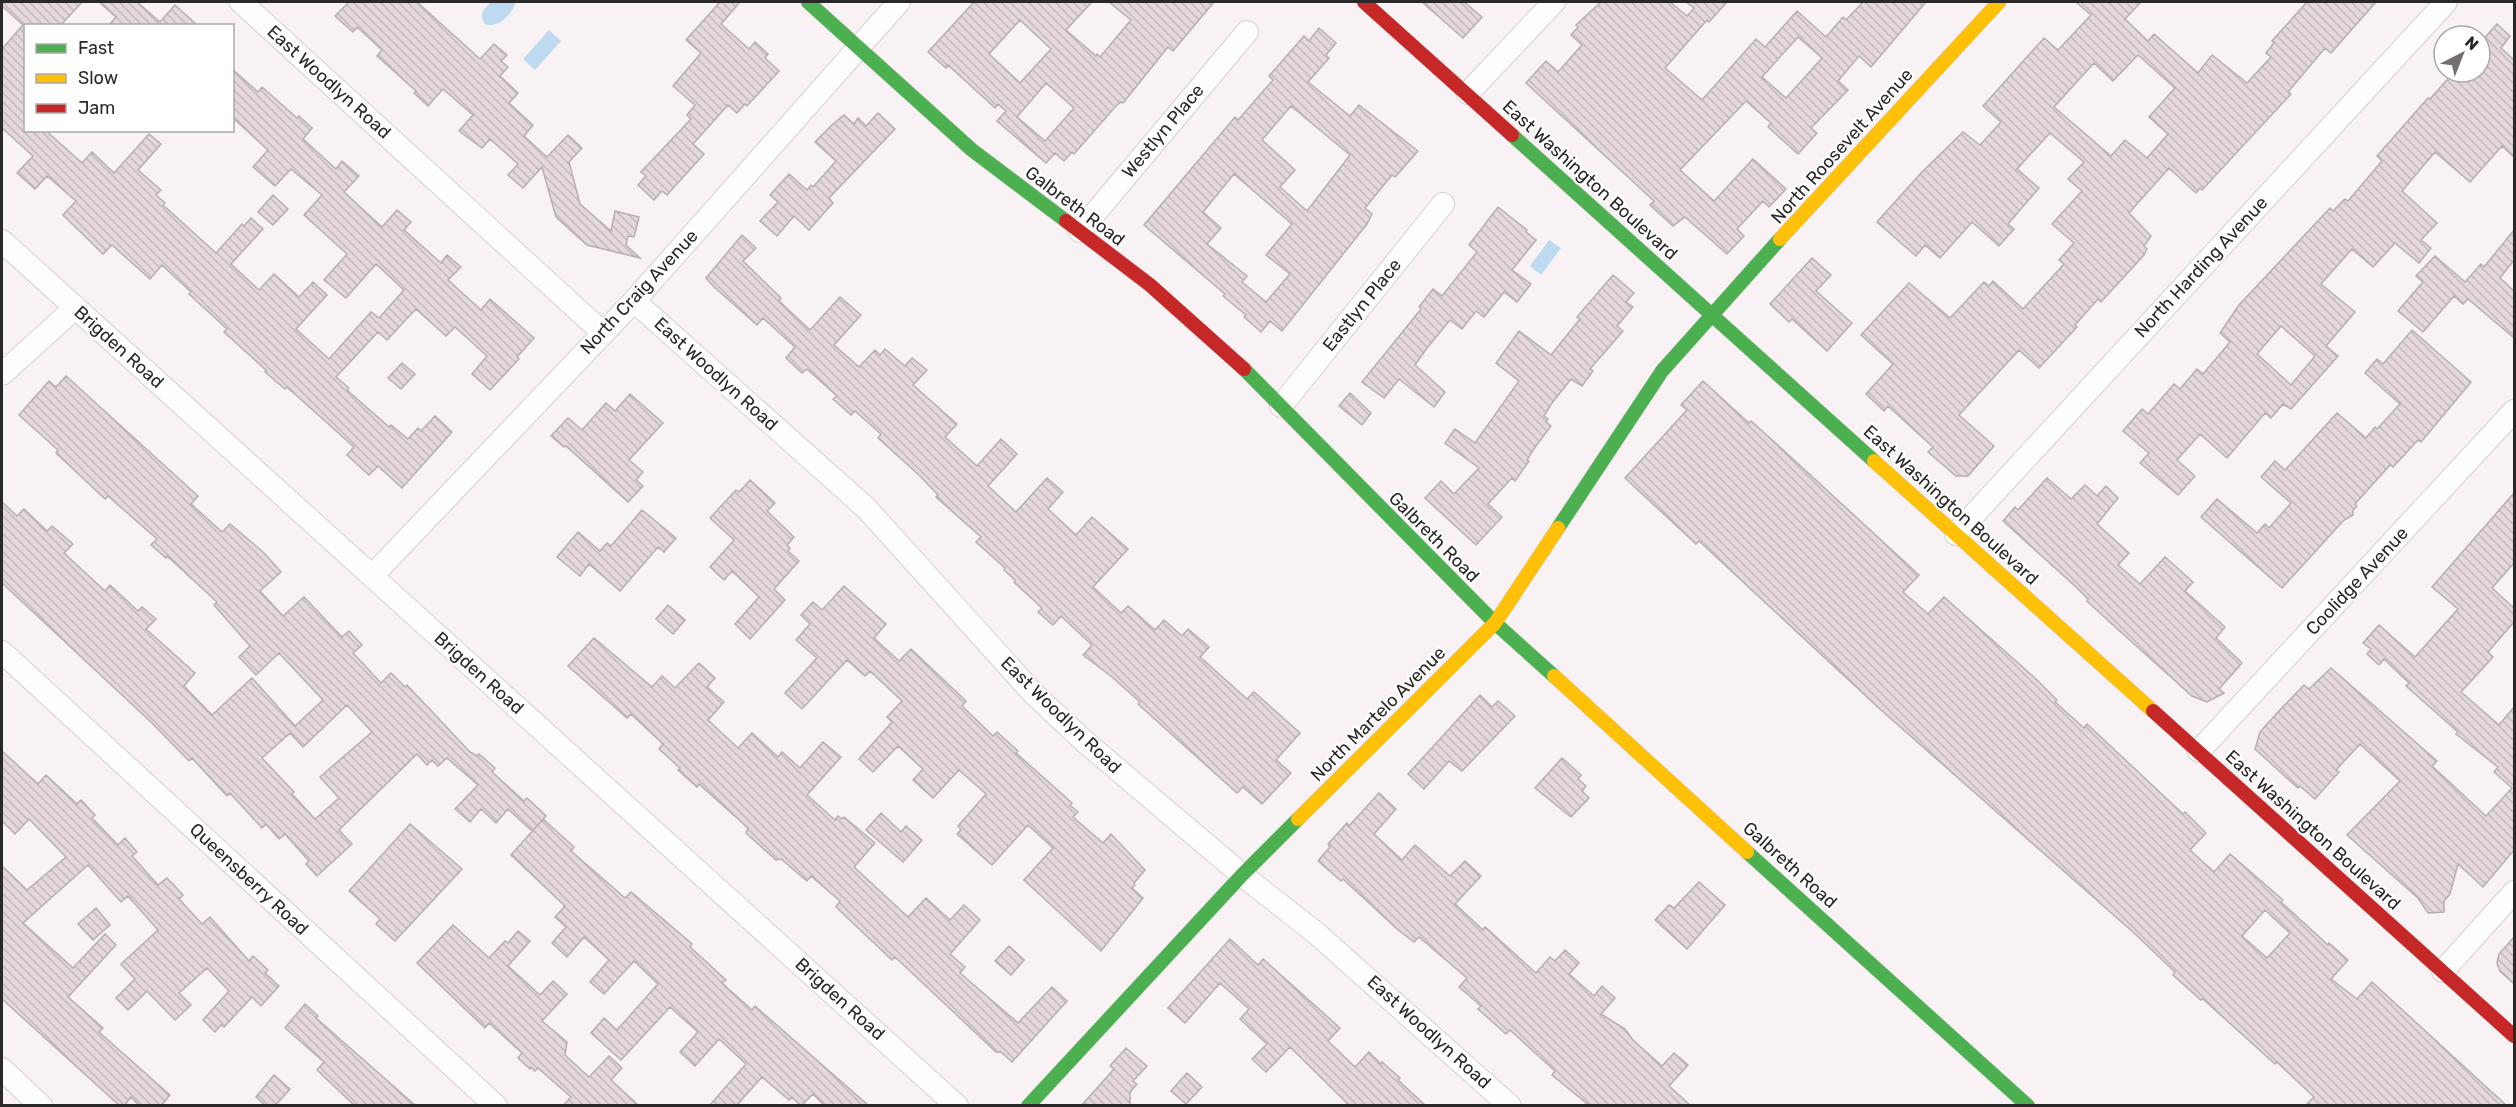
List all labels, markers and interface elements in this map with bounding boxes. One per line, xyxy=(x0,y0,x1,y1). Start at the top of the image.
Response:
street label: East Woodlyn Road xyxy=(263,21,395,143)
legend xyxy=(24,24,234,132)
north arrow xyxy=(2432,24,2492,84)
text: N xyxy=(2461,32,2482,54)
text: Fast xyxy=(78,37,114,59)
street label: North Roosevelt Avenue xyxy=(1766,64,1918,228)
text: Slow xyxy=(78,67,118,89)
street label: Westlyn Place xyxy=(1117,80,1209,182)
street label: East Washington Boulevard xyxy=(1498,95,1682,265)
text: Jam xyxy=(78,97,115,119)
street label: Galbreth Road xyxy=(1021,161,1129,251)
street label: North Harding Avenue xyxy=(2130,192,2272,342)
street label: North Craig Avenue xyxy=(575,225,703,359)
street label: Eastlyn Place xyxy=(1318,254,1406,356)
street label: Brigden Road xyxy=(70,301,168,393)
street label: East Woodlyn Road xyxy=(650,313,782,435)
street label: East Washington Boulevard xyxy=(1859,420,2043,590)
street label: Galbreth Road xyxy=(1384,487,1484,587)
street label: Coolidge Avenue xyxy=(2301,522,2413,640)
street label: Brigden Road xyxy=(430,627,528,719)
street label: North Martelo Avenue xyxy=(1306,642,1450,786)
street label: East Woodlyn Road xyxy=(996,652,1126,778)
street label: East Washington Boulevard xyxy=(2221,745,2405,915)
street label: Galbreth Road xyxy=(1738,817,1842,913)
street label: Queensberry Road xyxy=(185,818,313,940)
street label: Brigden Road xyxy=(791,953,889,1045)
street label: East Woodlyn Road xyxy=(1363,971,1495,1093)

